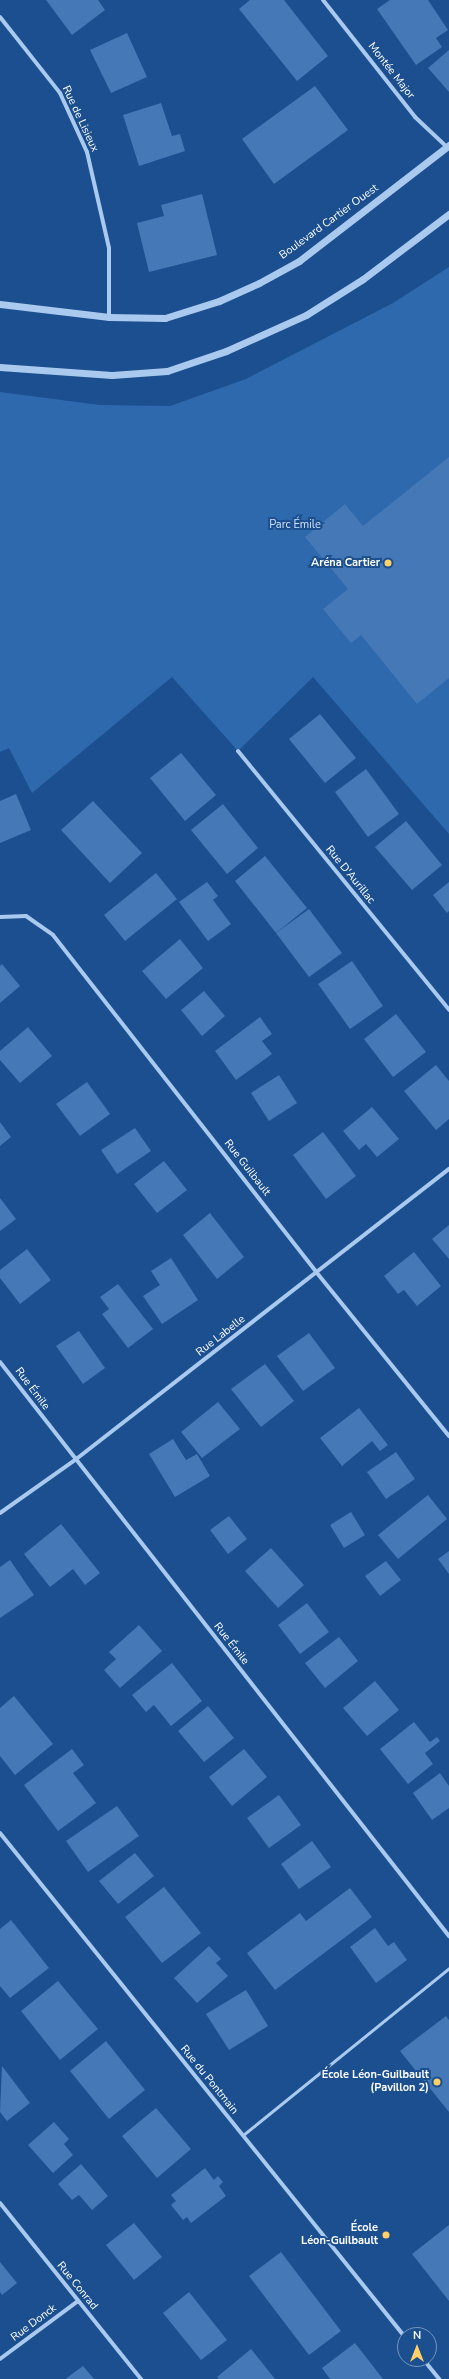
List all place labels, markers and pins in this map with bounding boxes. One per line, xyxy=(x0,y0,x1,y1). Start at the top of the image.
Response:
place label: Aréna Cartier xyxy=(311,556,380,570)
marker: Aréna Cartier xyxy=(383,558,393,568)
place label: École Léon-Guilbault (Pavillon 2) xyxy=(322,2069,429,2095)
marker: École Léon-Guilbault (Pavillon 2) xyxy=(432,2077,442,2087)
place label: École Léon-Guilbault xyxy=(301,2222,378,2248)
marker: École Léon-Guilbault xyxy=(381,2230,391,2240)

